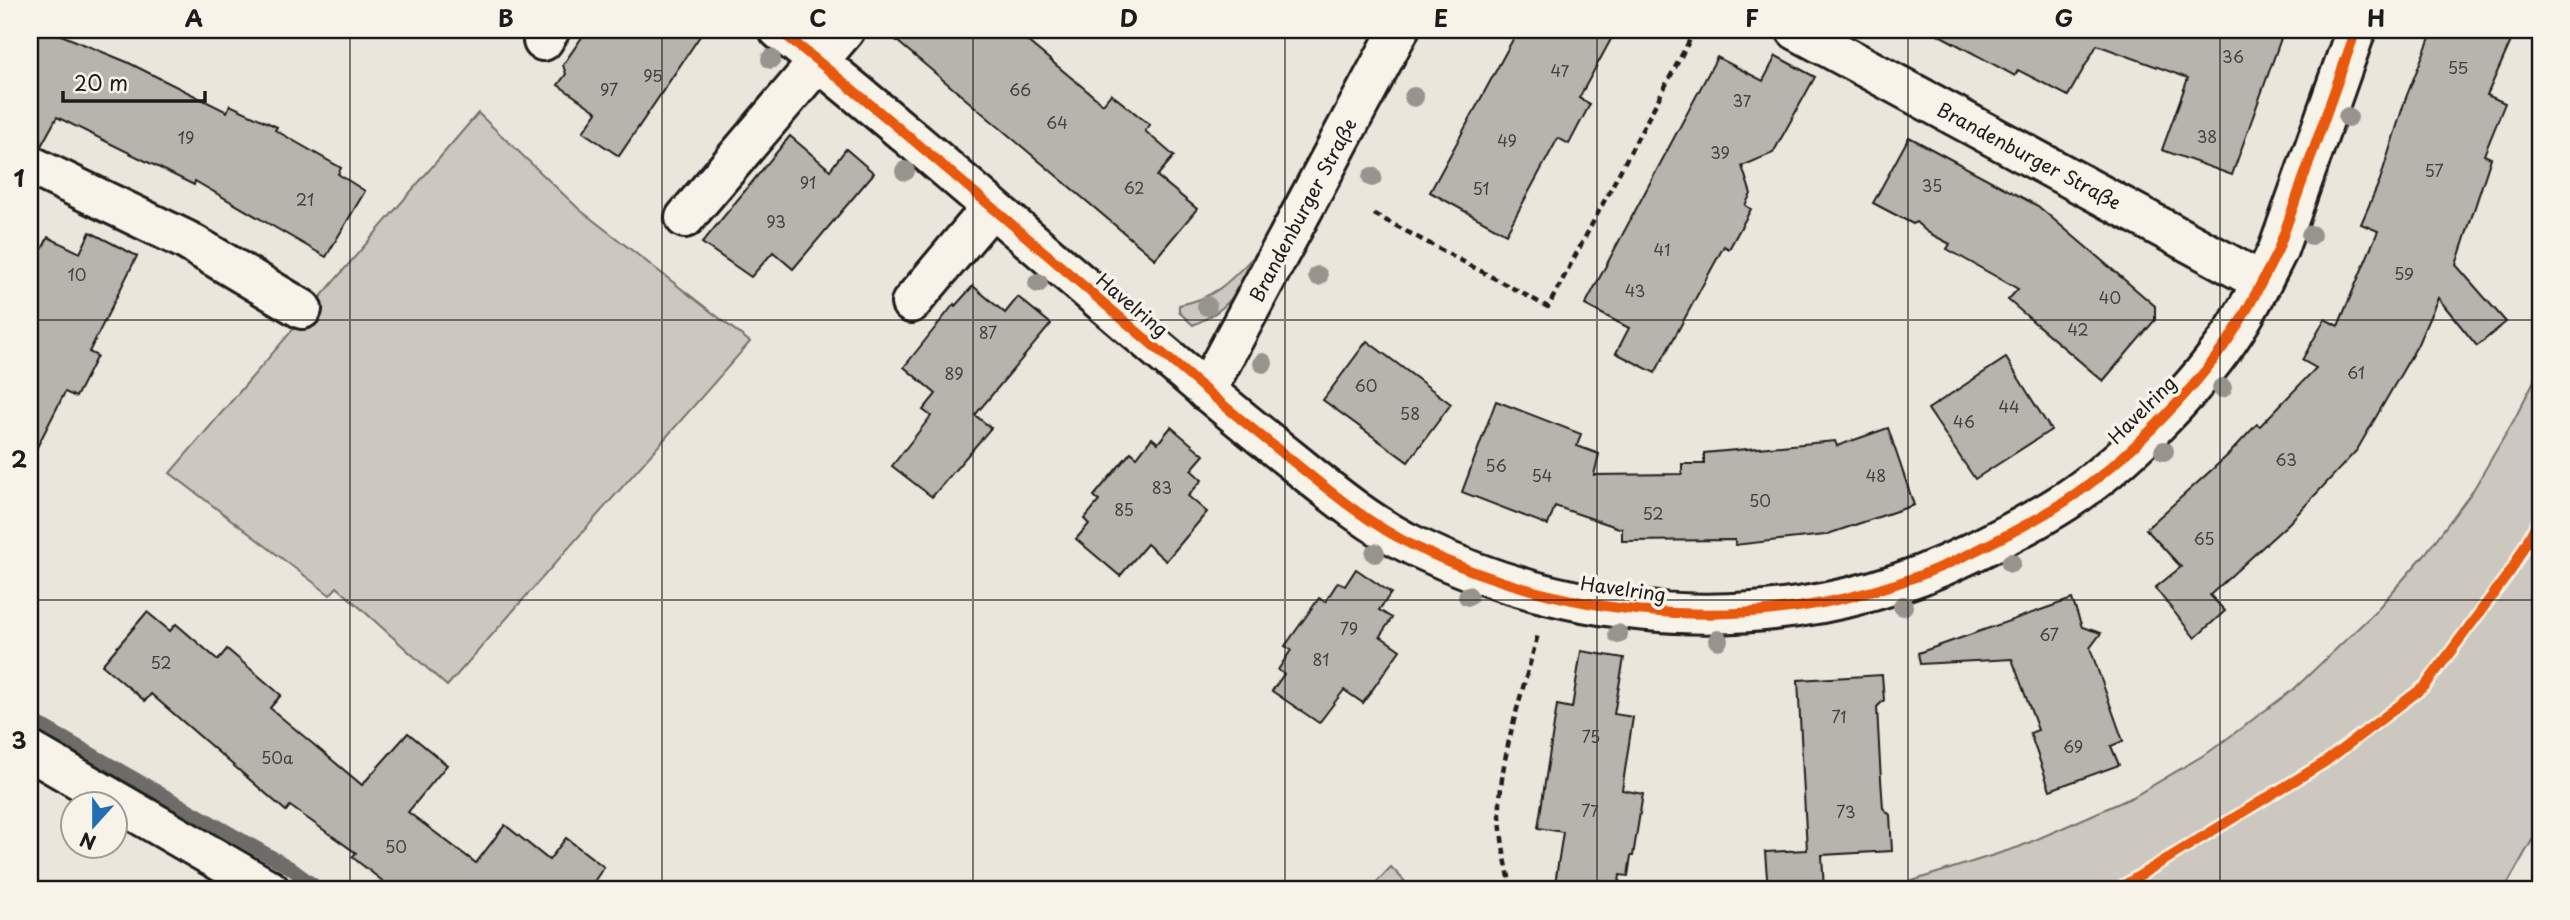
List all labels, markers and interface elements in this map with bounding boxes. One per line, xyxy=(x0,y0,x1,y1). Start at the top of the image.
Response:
text: A xyxy=(185,0,203,35)
text: B xyxy=(498,0,514,35)
text: C xyxy=(809,0,827,35)
text: D xyxy=(1120,0,1138,35)
text: E xyxy=(1434,0,1448,35)
text: F xyxy=(1745,0,1759,35)
text: G xyxy=(2055,0,2073,35)
text: H xyxy=(2367,0,2385,35)
house number: 36 xyxy=(2222,44,2244,68)
house number: 55 xyxy=(2448,55,2468,79)
house number: 47 xyxy=(1551,58,1570,82)
scale bar xyxy=(63,60,205,104)
house number: 95 xyxy=(643,63,663,87)
text: 20 m xyxy=(74,66,128,98)
house number: 97 xyxy=(600,77,618,101)
house number: 66 xyxy=(1009,77,1031,101)
house number: 37 xyxy=(1733,88,1752,112)
street label: Brandenburger Straße xyxy=(1932,95,2126,216)
house number: 64 xyxy=(1046,110,1068,134)
street label: Brandenburger Straße xyxy=(1242,113,1363,307)
house number: 38 xyxy=(2197,124,2217,148)
house number: 19 xyxy=(178,125,194,149)
house number: 49 xyxy=(1497,128,1517,152)
house number: 39 xyxy=(1710,140,1730,164)
house number: 57 xyxy=(2424,158,2444,182)
text: 1 xyxy=(14,160,25,195)
house number: 91 xyxy=(800,170,816,194)
house number: 35 xyxy=(1922,173,1942,197)
house number: 62 xyxy=(1123,175,1145,199)
house number: 51 xyxy=(1472,176,1490,200)
house number: 21 xyxy=(296,187,314,211)
house number: 93 xyxy=(766,209,786,233)
house number: 41 xyxy=(1654,237,1670,261)
house number: 59 xyxy=(2394,261,2414,285)
house number: 10 xyxy=(68,262,86,286)
street label: Havelring xyxy=(1091,266,1175,343)
house number: 43 xyxy=(1625,278,1645,302)
house number: 40 xyxy=(2099,285,2121,309)
house number: 42 xyxy=(2067,317,2089,341)
house number: 87 xyxy=(979,320,997,344)
house number: 61 xyxy=(2347,360,2365,384)
house number: 89 xyxy=(944,361,964,385)
street label: Havelring xyxy=(2101,369,2182,450)
house number: 60 xyxy=(1355,373,1377,397)
house number: 44 xyxy=(1998,394,2020,418)
house number: 58 xyxy=(1400,401,1420,425)
house number: 46 xyxy=(1953,409,1975,433)
text: 2 xyxy=(11,441,27,476)
house number: 63 xyxy=(2275,447,2297,471)
house number: 56 xyxy=(1485,453,1507,477)
house number: 54 xyxy=(1532,463,1552,487)
house number: 48 xyxy=(1866,463,1886,487)
house number: 83 xyxy=(1152,475,1172,499)
house number: 50 xyxy=(1749,488,1771,512)
house number: 85 xyxy=(1114,497,1134,521)
house number: 52 xyxy=(1642,501,1664,525)
house number: 65 xyxy=(2193,526,2215,550)
street label: Havelring xyxy=(1579,568,1668,608)
house number: 79 xyxy=(1340,616,1358,640)
house number: 67 xyxy=(2039,622,2059,646)
house number: 81 xyxy=(1312,647,1330,671)
house number: 52 xyxy=(150,650,172,674)
house number: 71 xyxy=(1832,704,1847,728)
text: 3 xyxy=(11,722,27,757)
house number: 75 xyxy=(1582,724,1600,748)
house number: 69 xyxy=(2063,734,2083,758)
house number: 50a xyxy=(261,745,293,769)
north arrow xyxy=(60,790,130,860)
house number: 77 xyxy=(1581,798,1599,822)
house number: 73 xyxy=(1836,799,1856,823)
text: N xyxy=(76,826,100,858)
house number: 50 xyxy=(385,834,407,858)

